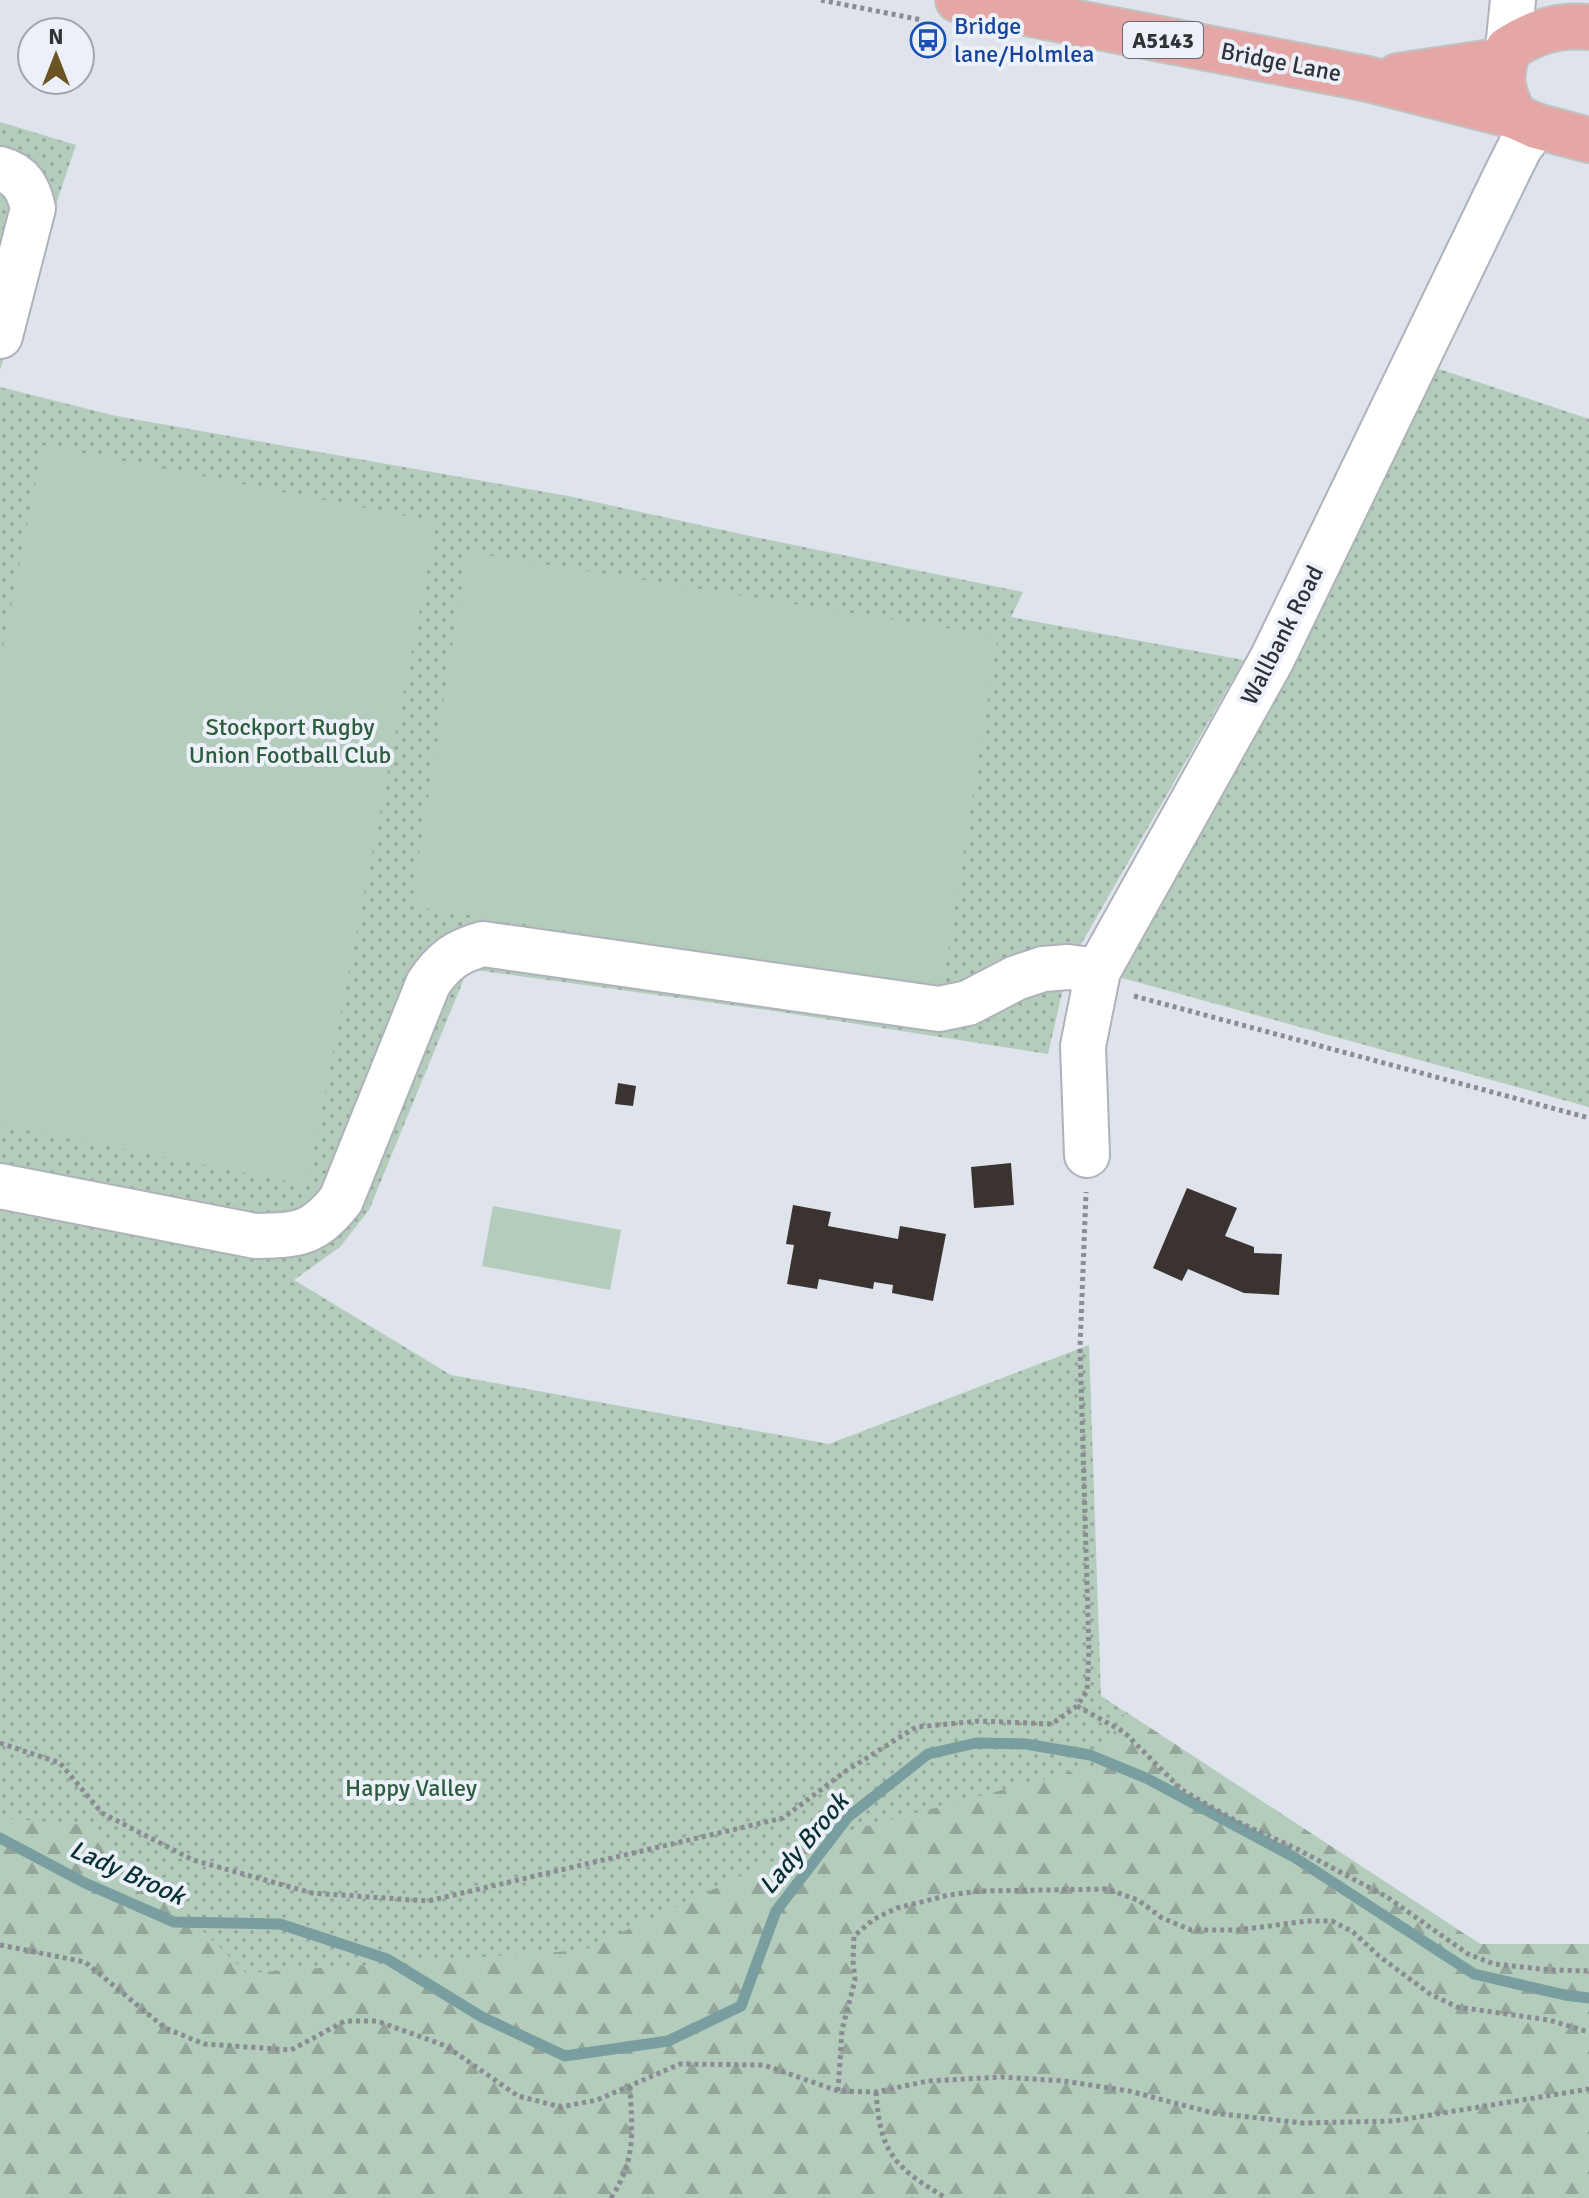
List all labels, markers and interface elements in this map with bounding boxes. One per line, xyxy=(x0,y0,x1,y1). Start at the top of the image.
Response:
place label: Bridge lane/Holmlea xyxy=(954,11,1094,69)
north arrow xyxy=(16,16,96,96)
bus stop icon: Bridge lane/Holmlea xyxy=(909,21,947,59)
road number: A5143 xyxy=(1123,22,1203,58)
text: N xyxy=(48,23,64,50)
street label: Bridge Lane xyxy=(1218,36,1344,88)
street label: Wallbank Road xyxy=(1234,560,1330,710)
park label: Stockport Rugby Union Football Club xyxy=(189,712,391,770)
park label: Happy Valley xyxy=(345,1773,477,1803)
water label: Lady Brook xyxy=(752,1785,857,1901)
water label: Lady Brook xyxy=(65,1833,191,1913)

